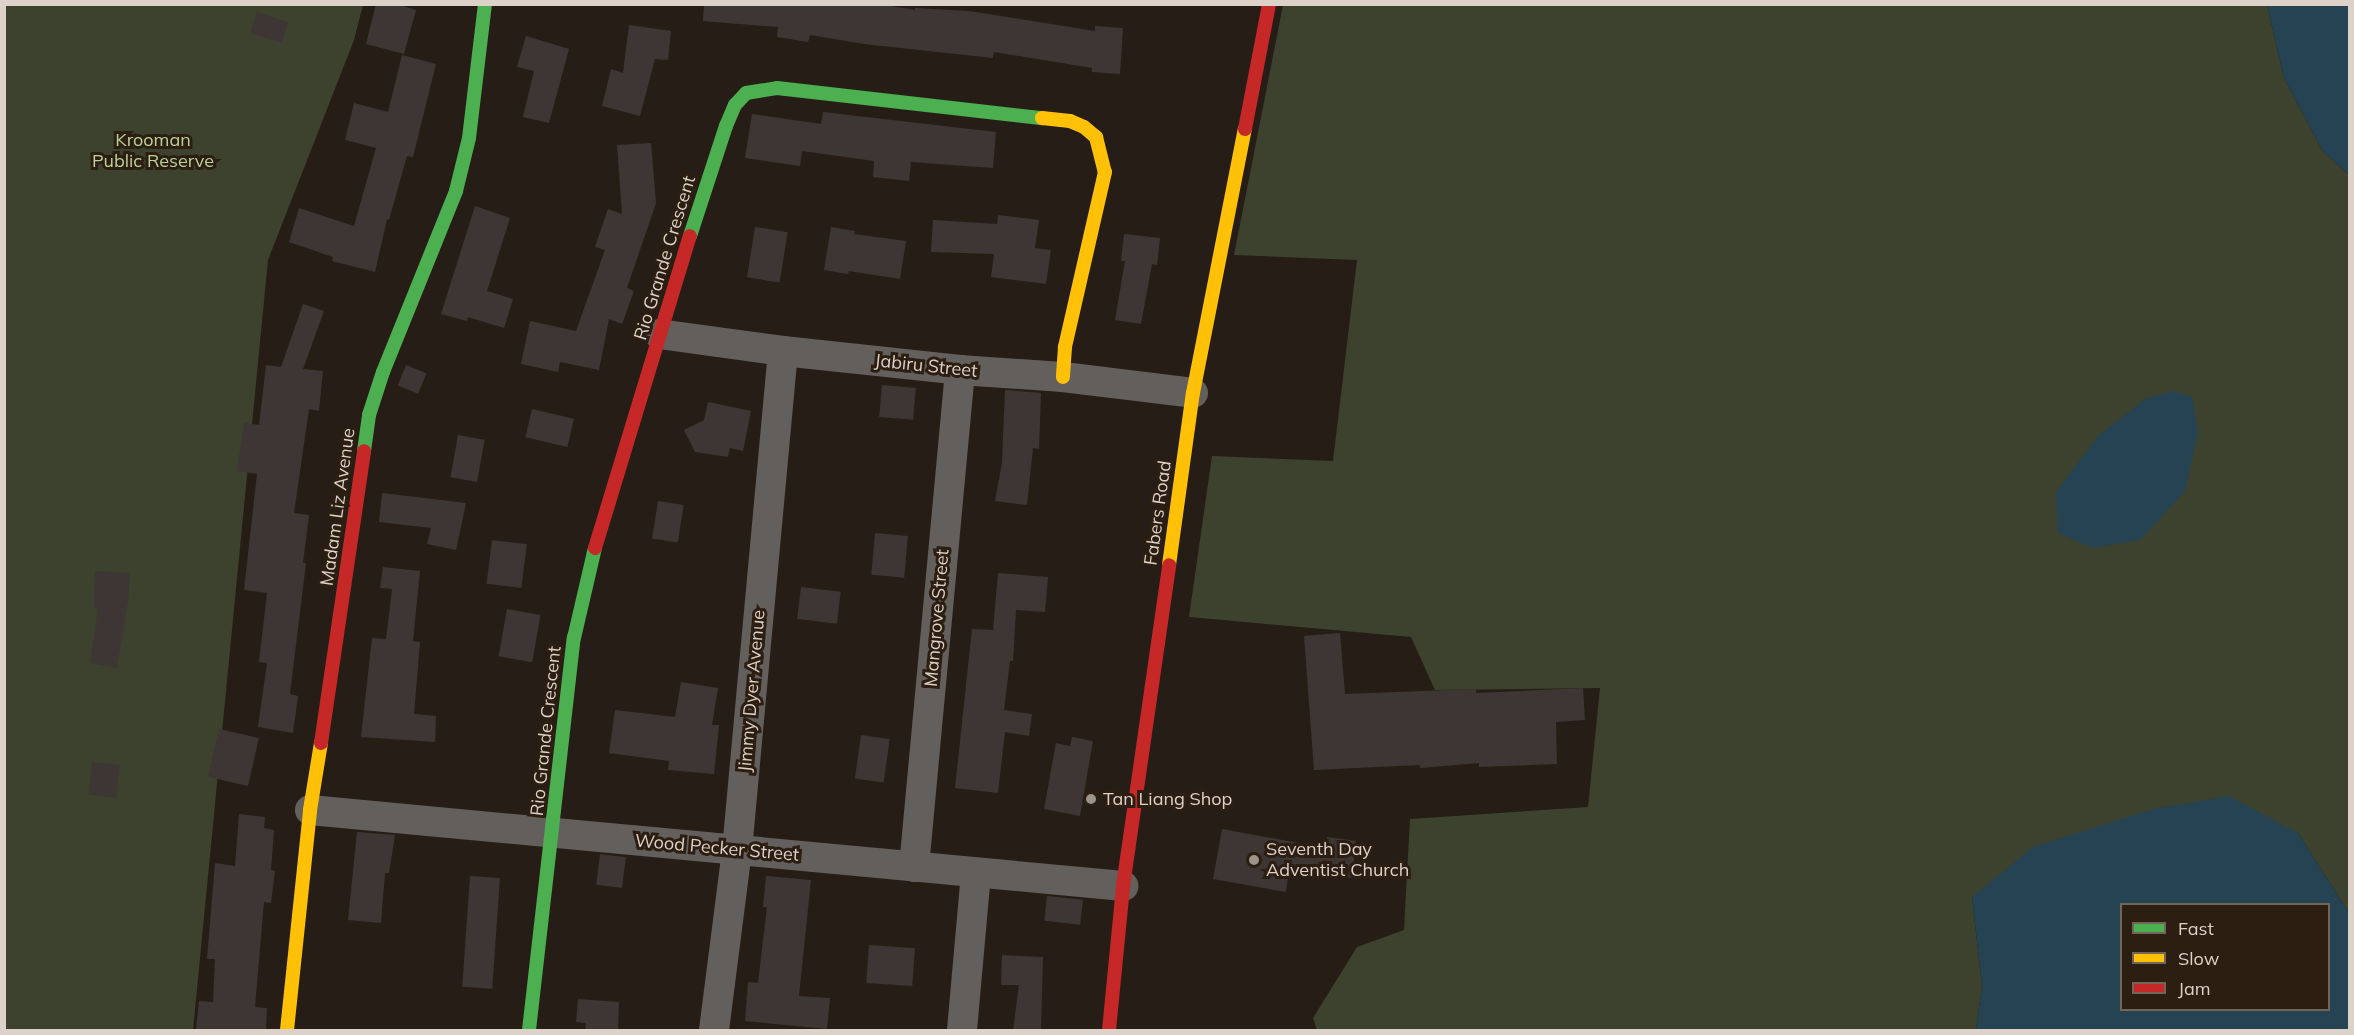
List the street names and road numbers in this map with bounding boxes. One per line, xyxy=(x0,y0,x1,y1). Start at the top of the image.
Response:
street label: Rio Grande Crescent xyxy=(630,173,700,343)
street label: Jabiru Street xyxy=(874,350,978,382)
street label: Madam Liz Avenue xyxy=(316,427,360,587)
street label: Fabers Road xyxy=(1140,459,1176,567)
street label: Mangrove Street xyxy=(920,548,954,688)
street label: Jimmy Dyer Avenue xyxy=(734,609,770,773)
street label: Rio Grande Crescent xyxy=(526,645,566,817)
street label: Wood Pecker Street xyxy=(634,830,800,866)

